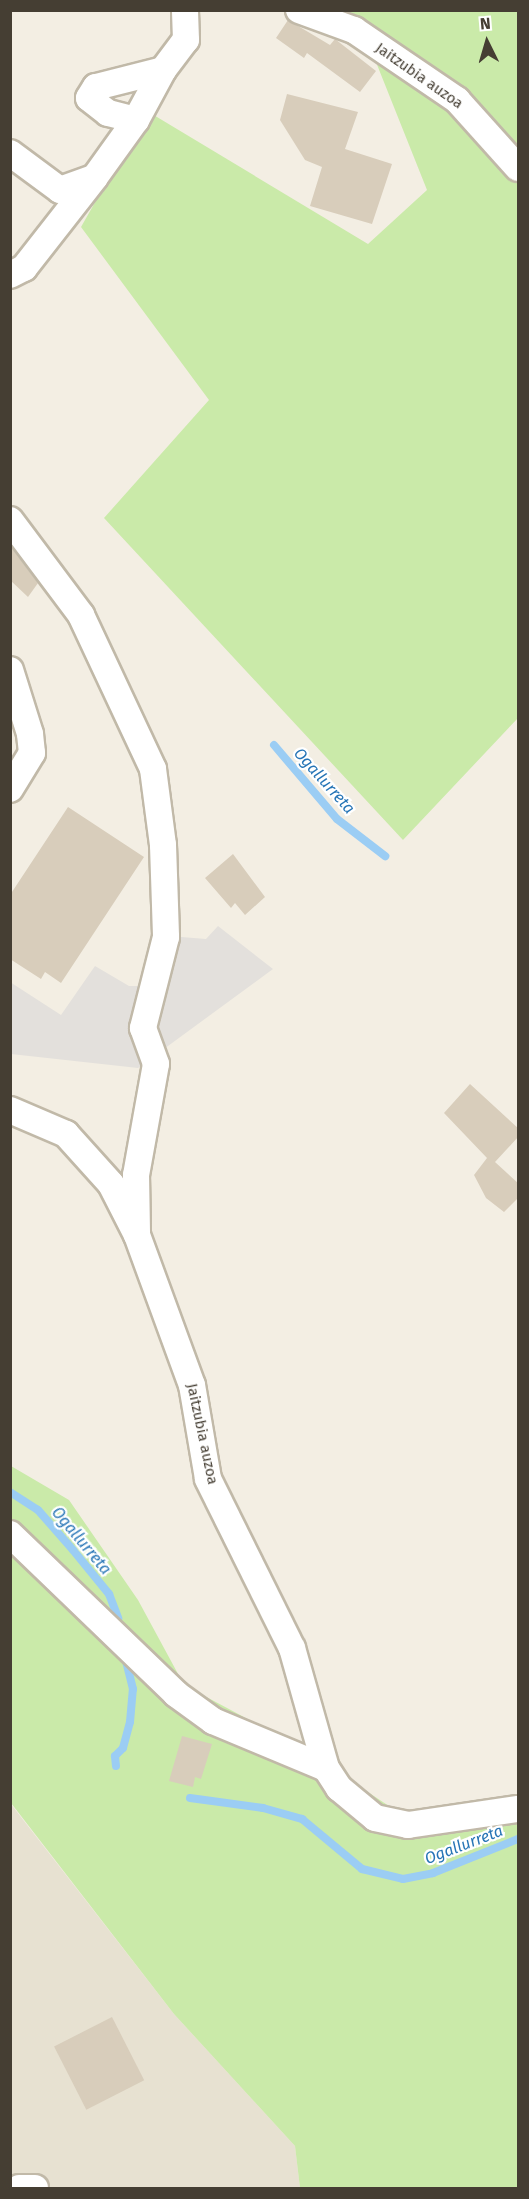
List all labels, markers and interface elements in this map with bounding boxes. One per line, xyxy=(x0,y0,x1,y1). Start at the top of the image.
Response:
north arrow xyxy=(457,12,517,72)
text: N xyxy=(479,14,491,33)
street label: Jaitzubia auzoa xyxy=(372,39,466,113)
water label: Ogallurreta xyxy=(289,744,359,818)
street label: Jaitzubia auzoa xyxy=(182,1382,222,1486)
water label: Ogallurreta xyxy=(47,1503,115,1579)
water label: Ogallurreta xyxy=(422,1821,506,1869)

